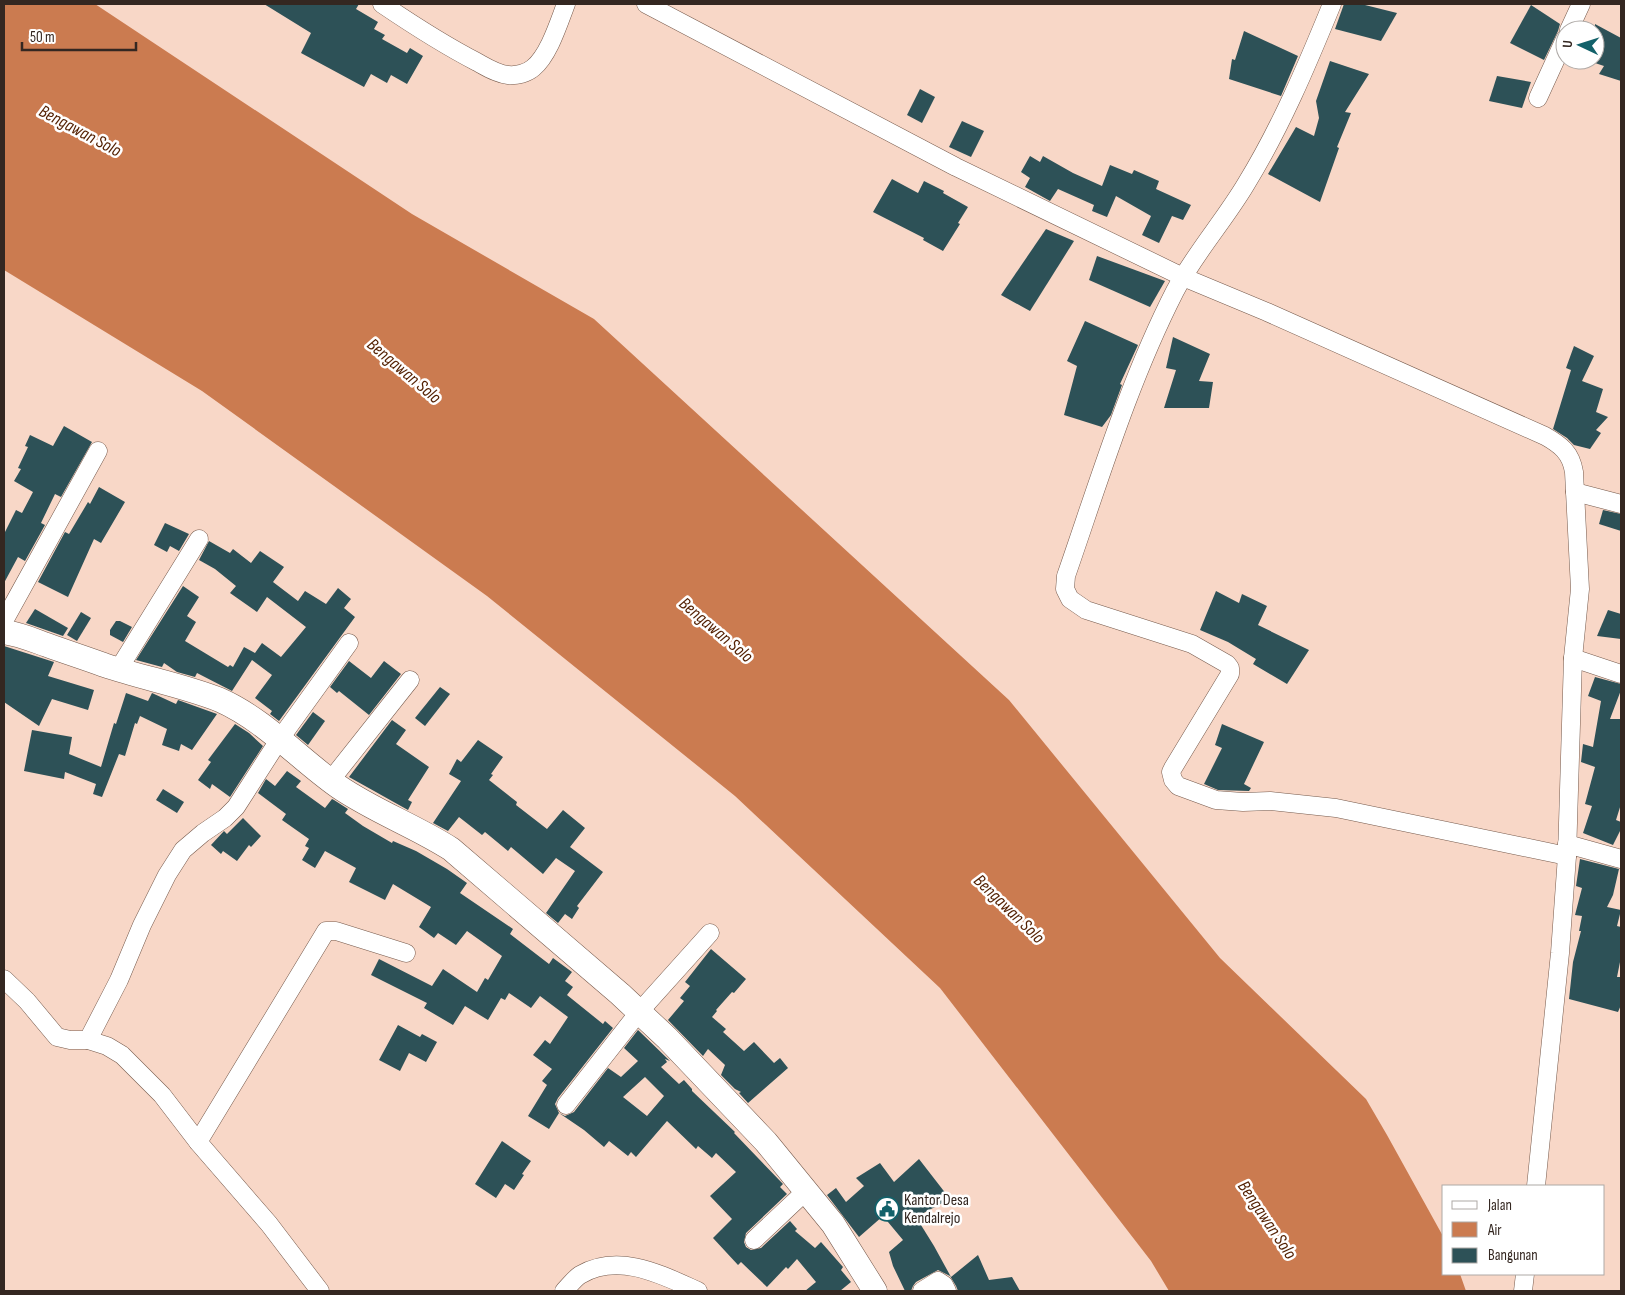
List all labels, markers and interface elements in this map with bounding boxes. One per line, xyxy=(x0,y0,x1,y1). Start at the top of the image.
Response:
scale bar xyxy=(22,20,136,52)
north arrow xyxy=(1555,20,1605,70)
text: 50 m xyxy=(30,28,55,47)
text: U xyxy=(1559,40,1576,48)
water label: Bengawan Solo xyxy=(35,101,125,162)
water label: Bengawan Solo xyxy=(363,334,446,408)
water label: Bengawan Solo xyxy=(675,593,758,667)
water label: Bengawan Solo xyxy=(969,870,1049,948)
water label: Bengawan Solo xyxy=(1233,1177,1301,1264)
legend xyxy=(1442,1185,1605,1275)
place label: Kantor Desa Kendalrejo xyxy=(904,1191,969,1228)
public building icon: Kantor Desa Kendalrejo xyxy=(874,1196,900,1222)
text: Jalan xyxy=(1487,1196,1512,1215)
text: Air xyxy=(1487,1221,1502,1240)
text: Bangunan xyxy=(1488,1246,1538,1265)

